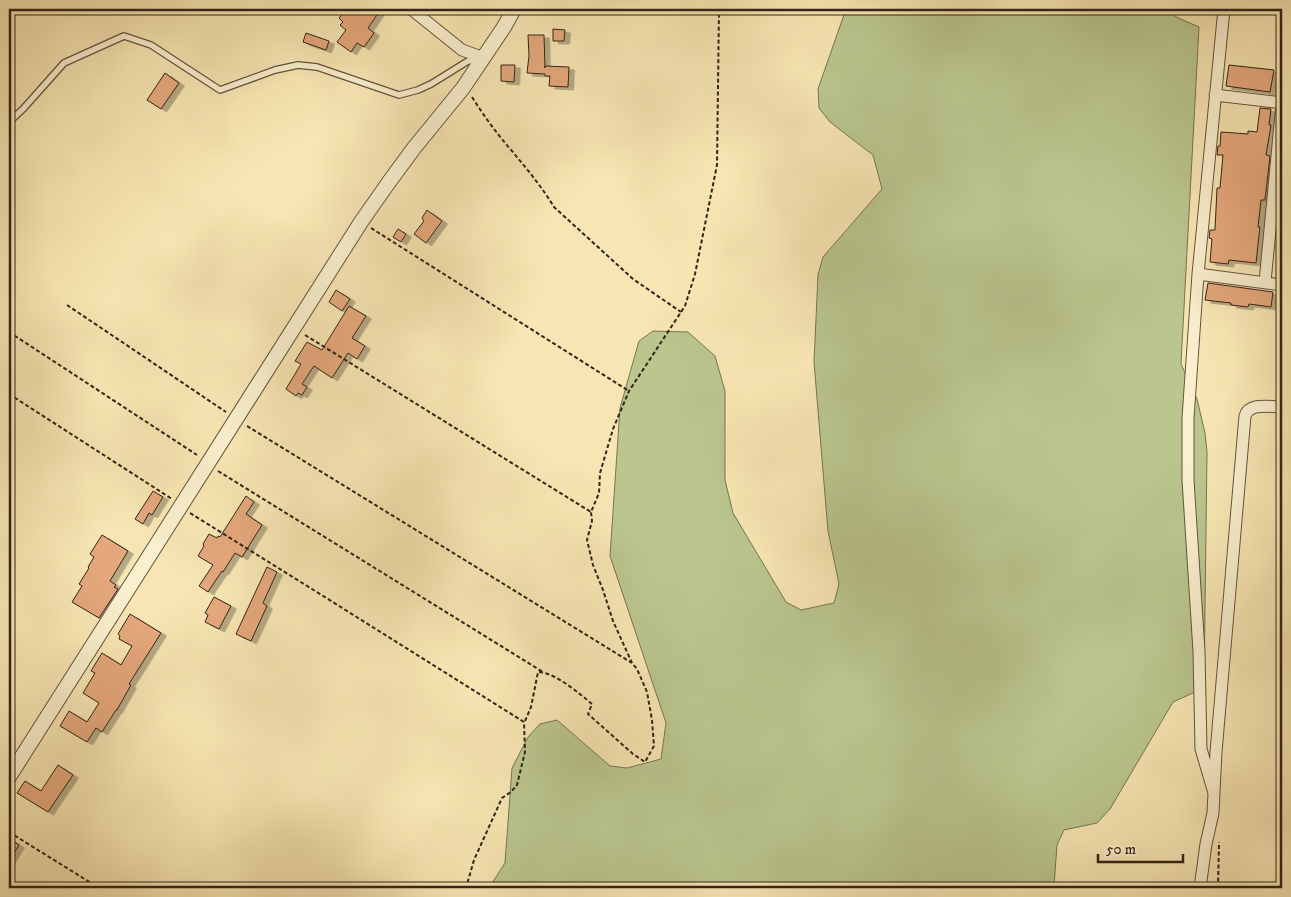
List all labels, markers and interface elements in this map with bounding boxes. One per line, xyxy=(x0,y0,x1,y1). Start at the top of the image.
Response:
scale bar xyxy=(1098,832,1184,864)
text: 50 m xyxy=(1106,840,1136,859)

